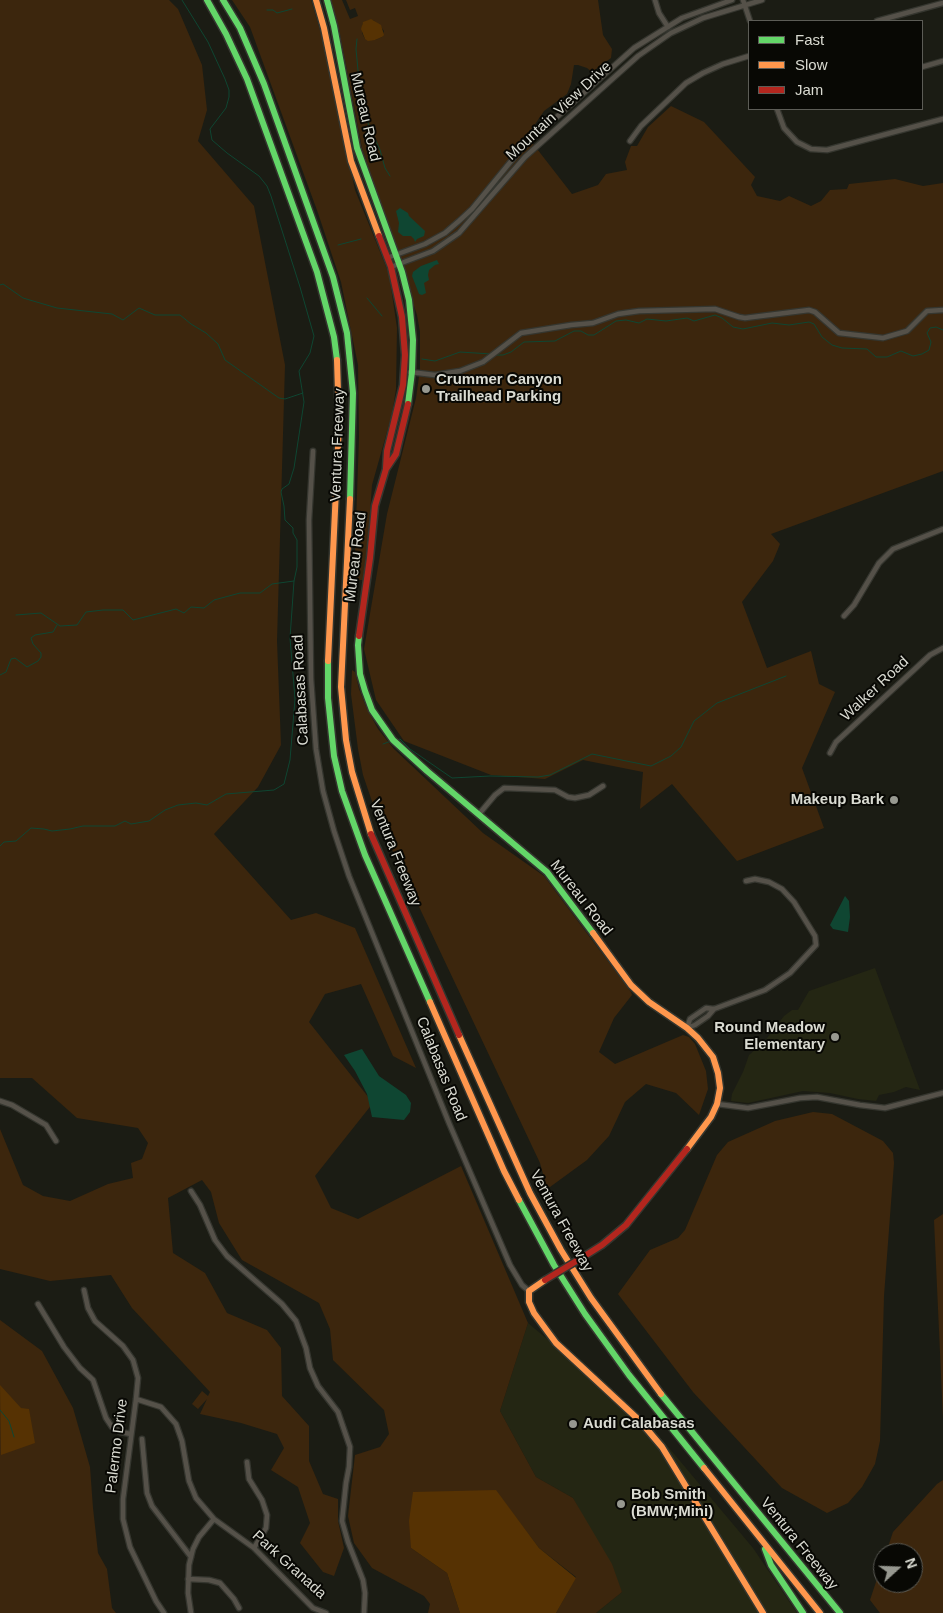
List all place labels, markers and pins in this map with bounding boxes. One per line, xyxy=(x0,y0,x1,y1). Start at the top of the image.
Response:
place label: Crummer Canyon Trailhead Parking xyxy=(436,371,562,406)
marker: Crummer Canyon Trailhead Parking xyxy=(420,383,432,395)
place label: Makeup Bark xyxy=(791,791,884,809)
marker: Makeup Bark xyxy=(888,794,900,806)
place label: Round Meadow Elementary xyxy=(714,1019,825,1054)
marker: Round Meadow Elementary xyxy=(829,1031,841,1043)
place label: Audi Calabasas xyxy=(583,1415,695,1433)
marker: Audi Calabasas xyxy=(567,1418,579,1430)
place label: Bob Smith (BMW;Mini) xyxy=(631,1486,713,1521)
marker: Bob Smith (BMW;Mini) xyxy=(615,1498,627,1510)

